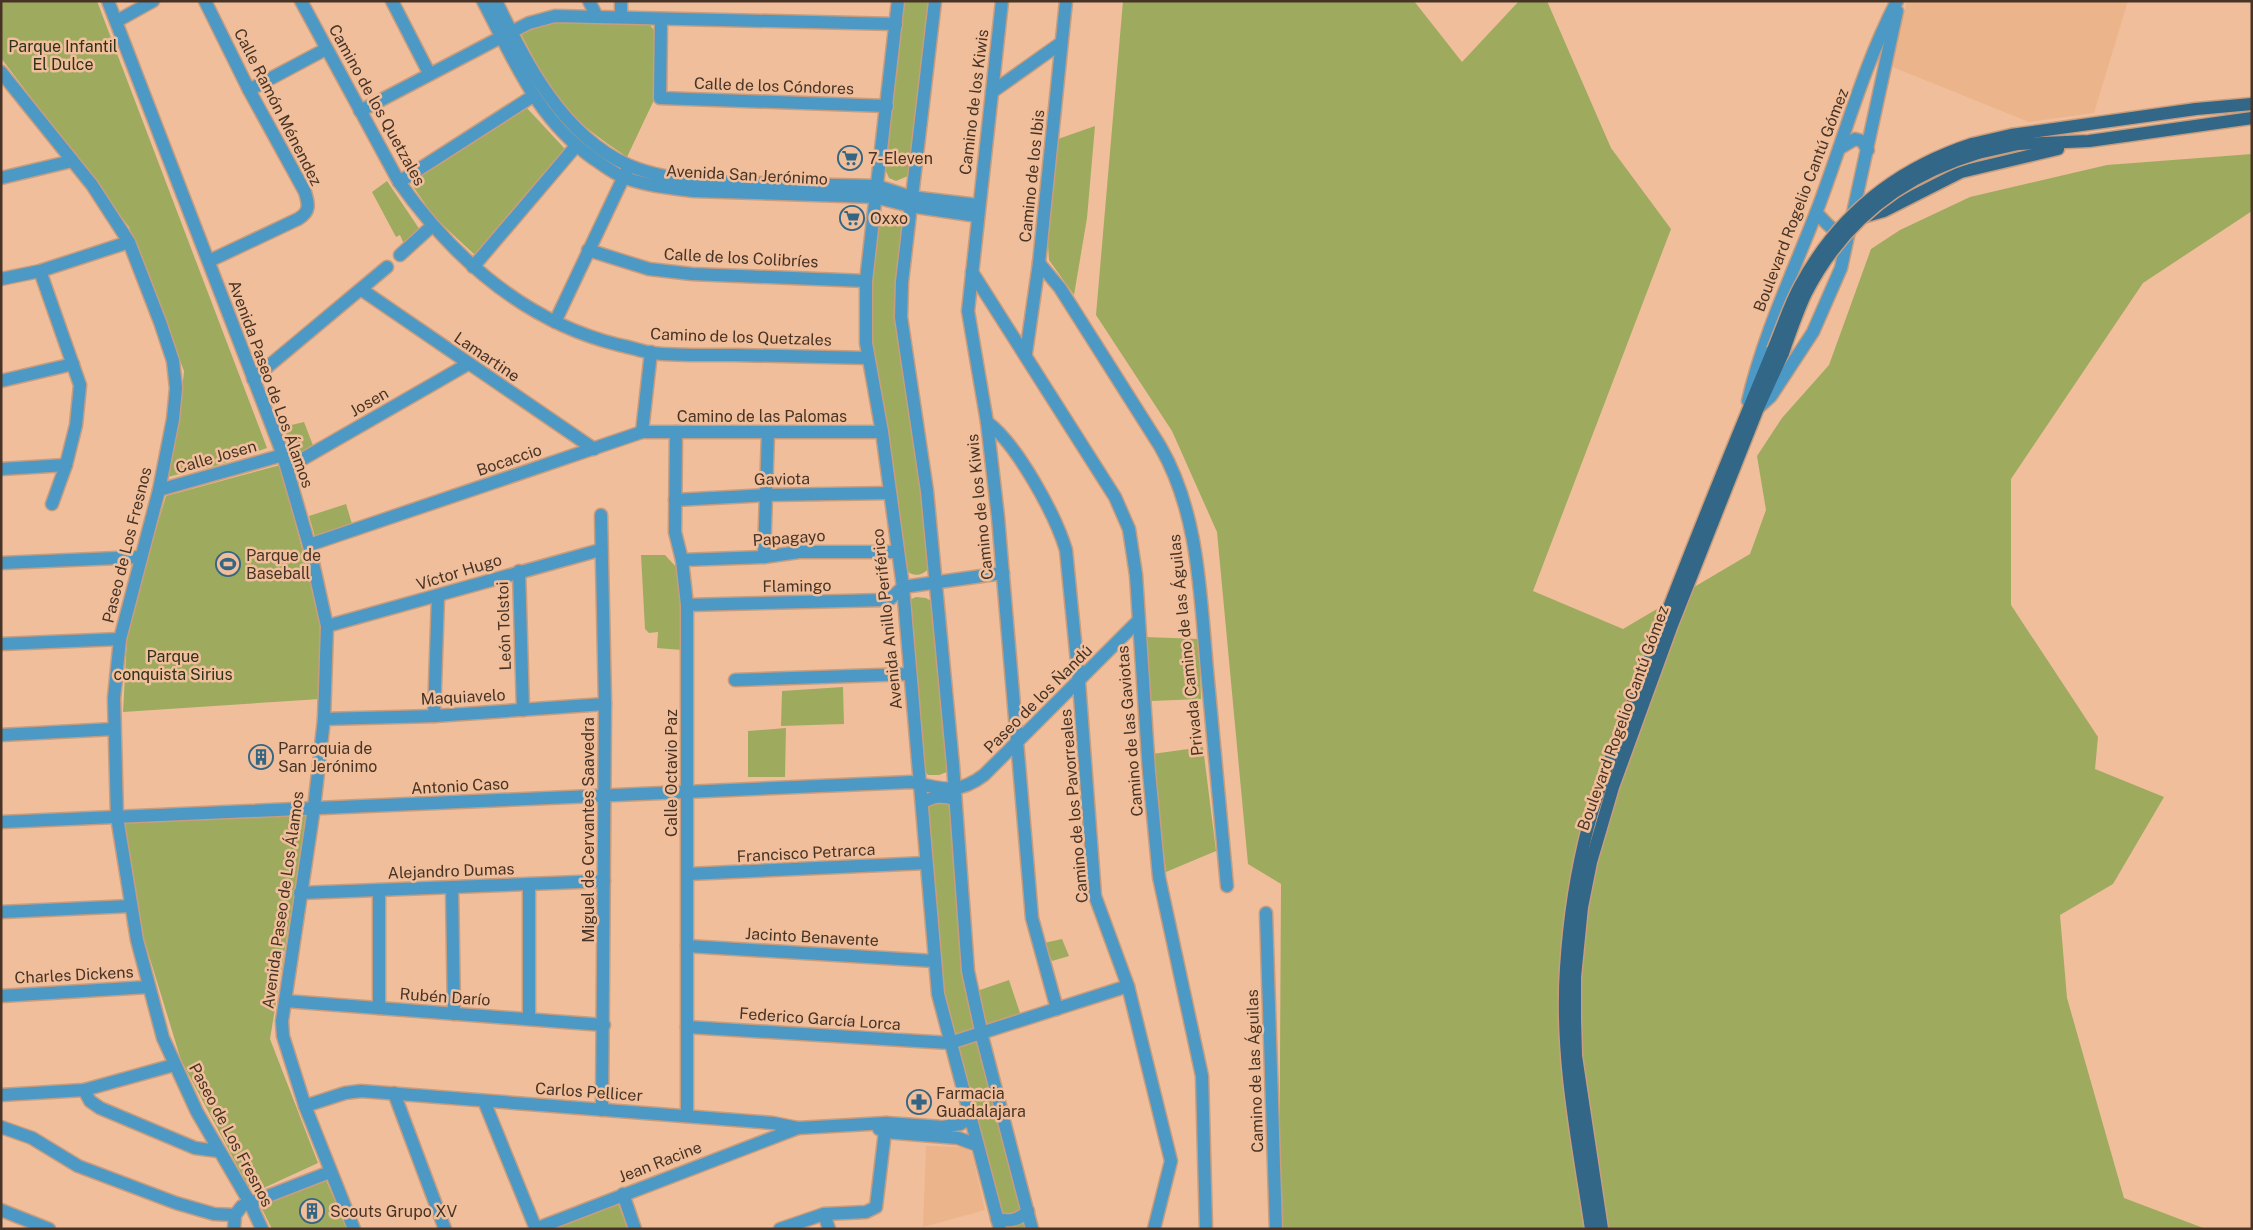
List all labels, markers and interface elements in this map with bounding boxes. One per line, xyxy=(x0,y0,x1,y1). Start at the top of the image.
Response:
street label: Camino de los Quetzales xyxy=(325,21,429,189)
street label: Calle Ramón Ménendez xyxy=(230,25,326,189)
street label: Camino de los Kiwis xyxy=(956,28,992,176)
park label: Parque Infantil El Dulce xyxy=(8,37,118,74)
street label: Calle de los Cóndores xyxy=(694,74,854,98)
street label: Boulevard Rogelio Cantú Gómez xyxy=(1750,85,1853,314)
street label: Camino de los Ibis xyxy=(1016,109,1048,243)
supermarket icon: 7-Eleven xyxy=(837,145,863,171)
place label: 7-Eleven xyxy=(868,149,933,168)
street label: Avenida San Jerónimo xyxy=(666,161,828,189)
supermarket icon: Oxxo xyxy=(839,205,865,231)
place label: Oxxo xyxy=(870,209,908,228)
street label: Calle de los Colibríes xyxy=(663,244,819,272)
street label: Avenida Paseo de Los Álamos xyxy=(225,277,318,490)
street label: Camino de los Quetzales xyxy=(650,324,832,350)
street label: Lamartine xyxy=(451,328,523,386)
street label: Josen xyxy=(346,383,392,421)
street label: Camino de las Palomas xyxy=(677,407,847,426)
street label: Camino de los Kiwis xyxy=(963,433,997,581)
street label: Calle Josen xyxy=(173,436,259,478)
street label: Bocaccio xyxy=(474,440,544,480)
street label: Paseo de Los Fresnos xyxy=(98,465,156,625)
street label: Gaviota xyxy=(754,469,810,489)
street label: Papagayo xyxy=(752,526,826,550)
street label: Avenida Anillo Periférico xyxy=(868,528,906,710)
street label: Privada Camino de las Águilas xyxy=(1164,533,1207,757)
place label: Parque de Baseball xyxy=(246,546,321,583)
street label: Víctor Hugo xyxy=(414,550,504,594)
sports icon: Parque de Baseball xyxy=(215,551,241,577)
street label: Flamingo xyxy=(762,576,832,596)
street label: León Tolstoi xyxy=(493,581,515,671)
street label: Boulevard Rogelio Cantú Gómez xyxy=(1573,603,1673,833)
street label: Paseo de los Ñandú xyxy=(979,640,1096,757)
street label: Camino de las Gaviotas xyxy=(1113,645,1147,817)
park label: Parque conquista Sirius xyxy=(113,647,233,684)
street label: Maquiavelo xyxy=(420,685,506,709)
street label: Camino de los Pavorreales xyxy=(1056,708,1092,904)
street label: Calle Octavio Paz xyxy=(662,709,681,837)
street label: Miguel de Cervantes Saavedra xyxy=(579,717,598,943)
place label: Parroquia de San Jerónimo xyxy=(278,739,377,776)
building icon: Parroquia de San Jerónimo xyxy=(248,744,274,770)
street label: Antonio Caso xyxy=(410,774,510,798)
street label: Avenida Paseo de Los Álamos xyxy=(257,790,308,1010)
street label: Francisco Petrarca xyxy=(736,840,876,866)
street label: Alejandro Dumas xyxy=(387,859,515,883)
street label: Jacinto Benavente xyxy=(745,924,879,950)
street label: Charles Dickens xyxy=(14,962,134,988)
street label: Rubén Darío xyxy=(399,984,491,1010)
street label: Camino de las Águilas xyxy=(1242,989,1267,1153)
street label: Federico García Lorca xyxy=(739,1004,901,1034)
street label: Paseo de Los Fresnos xyxy=(185,1060,277,1210)
street label: Carlos Pellicer xyxy=(535,1079,643,1105)
place label: Farmacia Guadalajara xyxy=(936,1084,1026,1121)
pharmacy icon: Farmacia Guadalajara xyxy=(906,1089,932,1115)
street label: Jean Racine xyxy=(616,1137,704,1187)
building icon: Scouts Grupo XV xyxy=(299,1198,325,1224)
place label: Scouts Grupo XV xyxy=(330,1202,458,1221)

